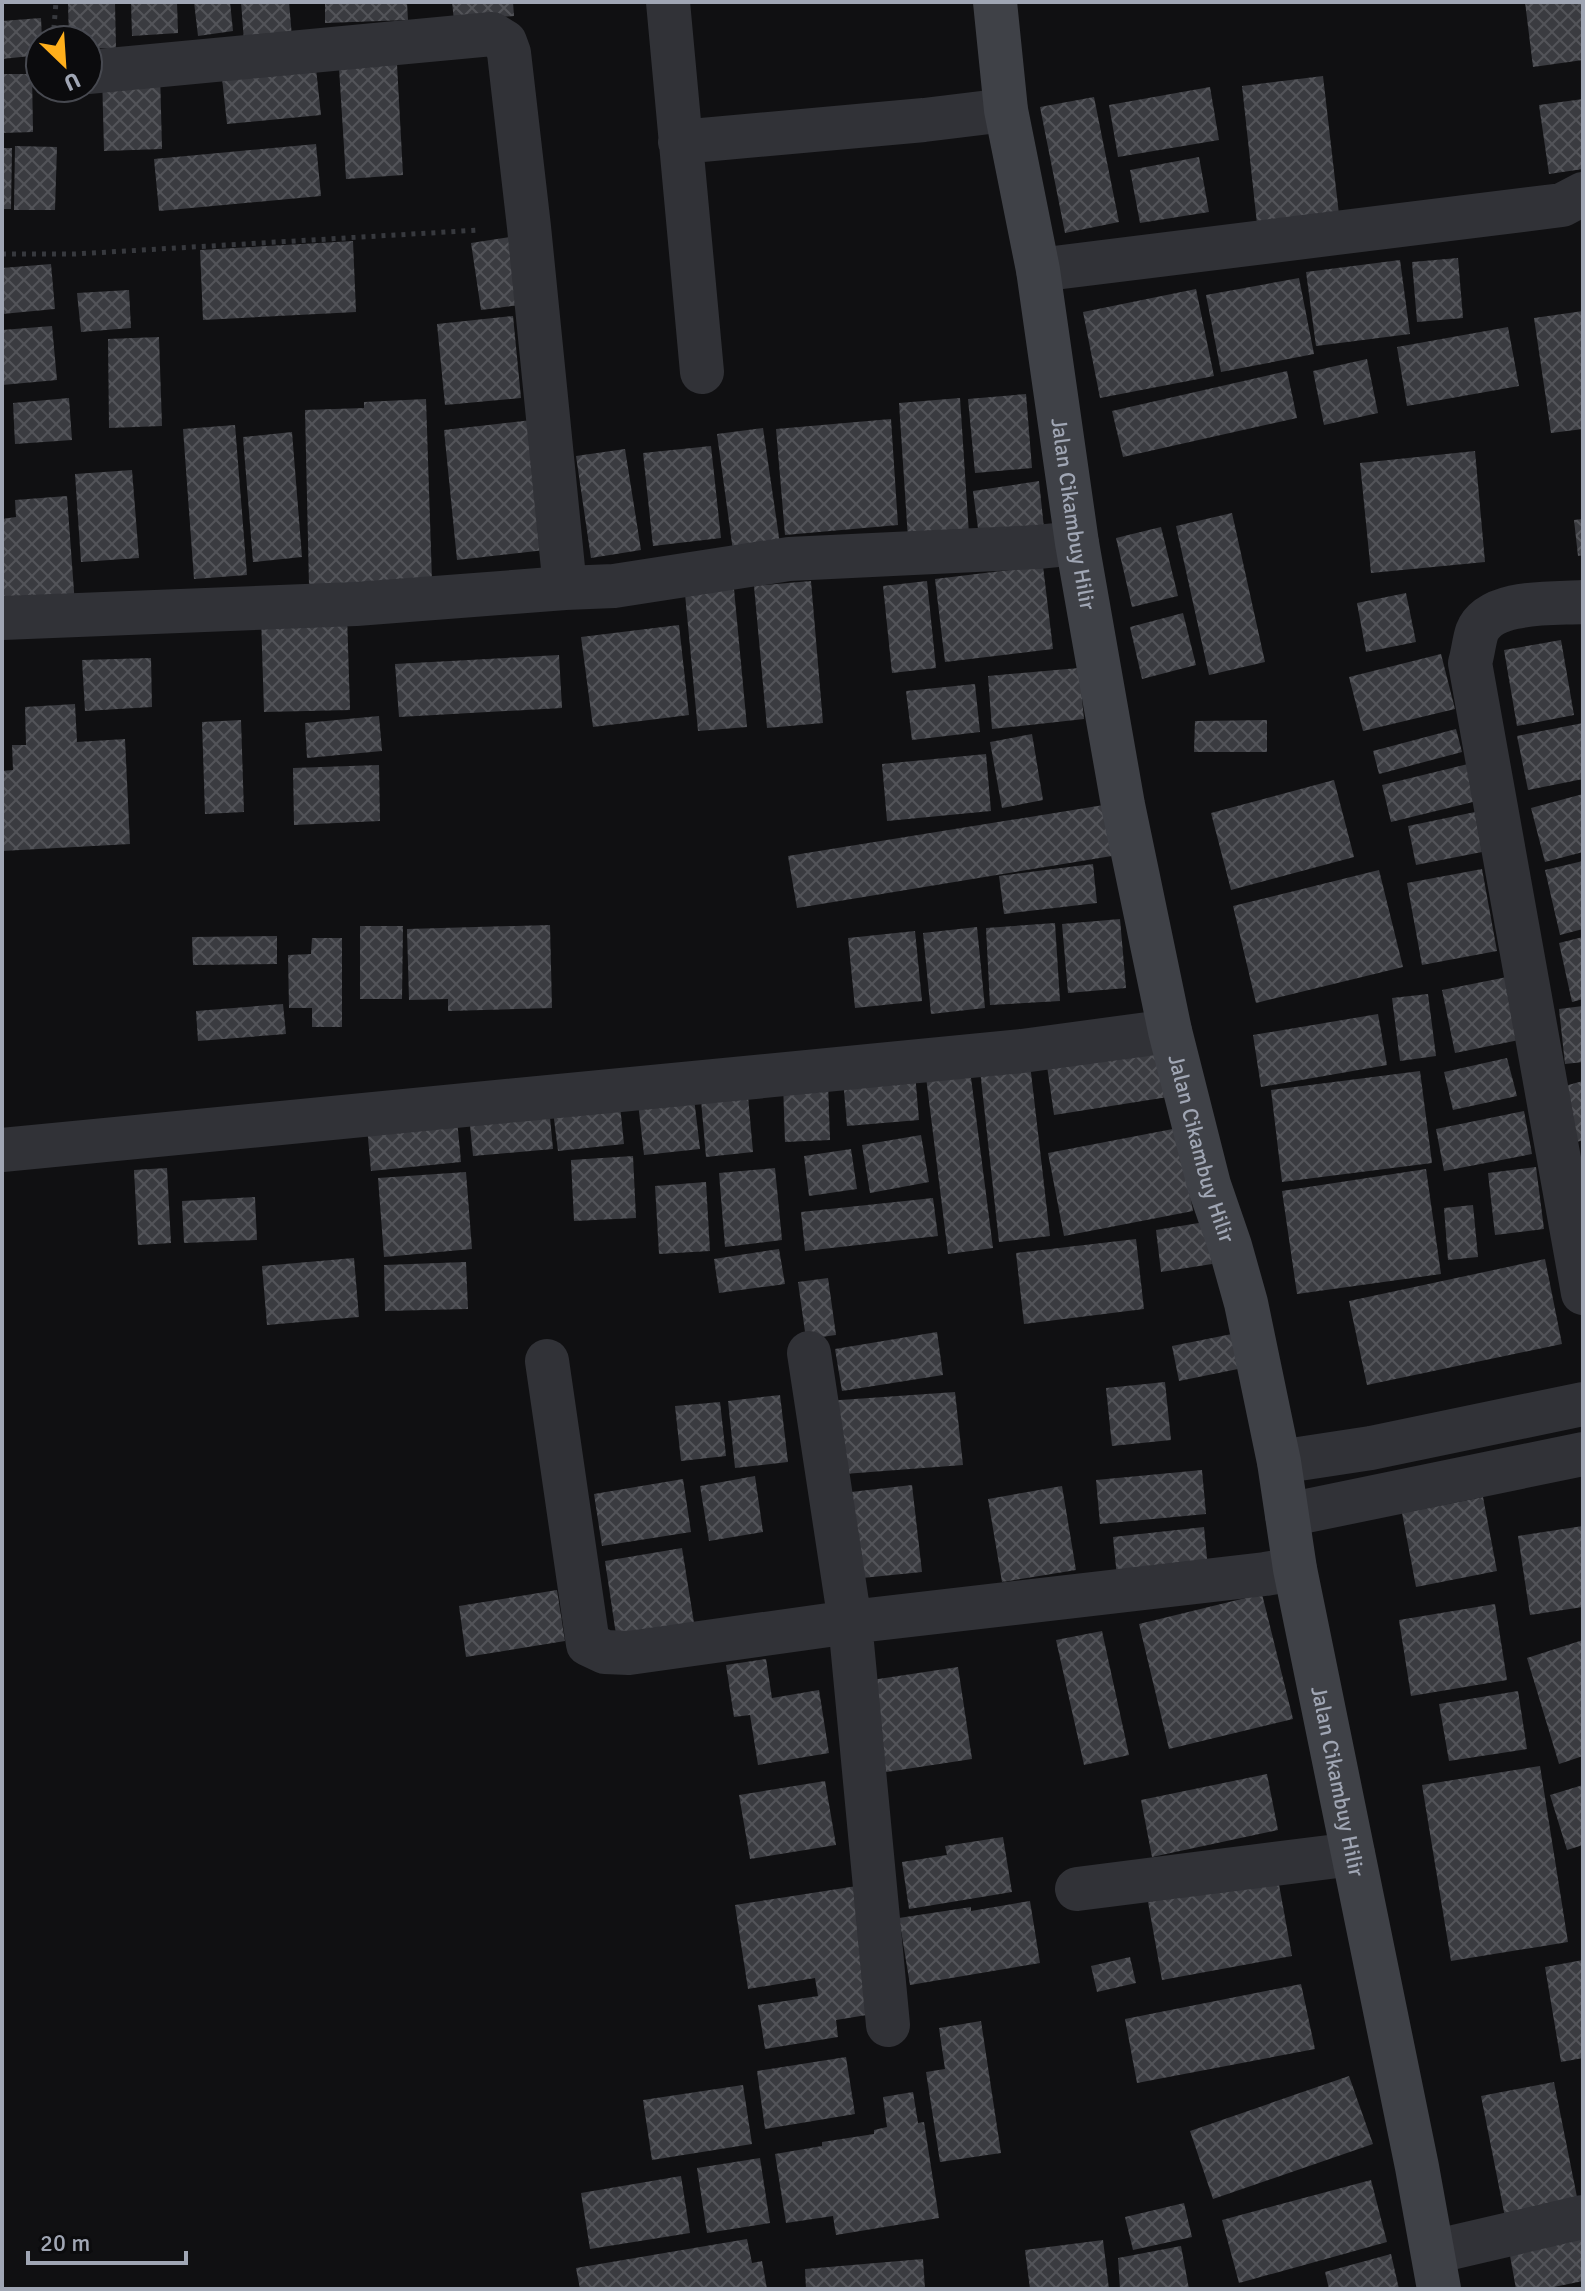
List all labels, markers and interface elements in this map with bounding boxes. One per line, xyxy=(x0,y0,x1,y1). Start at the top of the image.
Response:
north arrow xyxy=(24,24,104,104)
text: U xyxy=(60,66,85,97)
street label: Jalan Cikambuy Hilir xyxy=(1045,416,1101,612)
street label: Jalan Cikambuy Hilir xyxy=(1162,1052,1241,1246)
street label: Jalan Cikambuy Hilir xyxy=(1305,1683,1370,1879)
scale bar xyxy=(28,2215,186,2265)
text: 20 m xyxy=(40,2228,90,2258)

